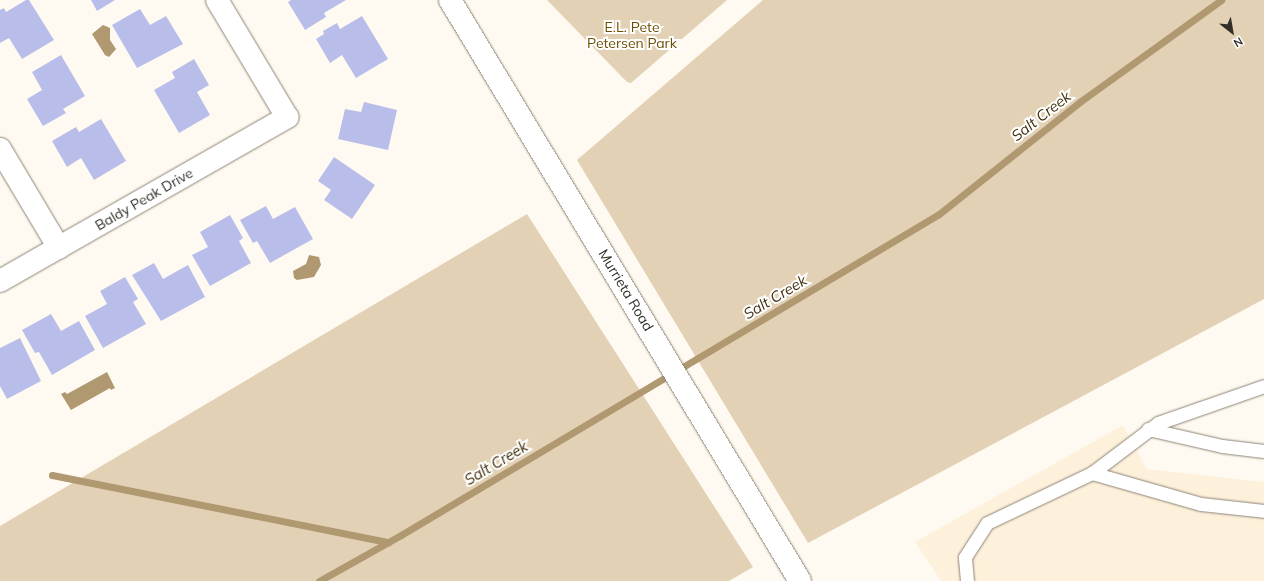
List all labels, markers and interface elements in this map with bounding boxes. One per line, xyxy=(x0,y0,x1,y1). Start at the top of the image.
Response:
north arrow xyxy=(1212,12,1252,52)
park label: E.L. Pete Petersen Park xyxy=(587,19,677,52)
text: N xyxy=(1231,34,1245,50)
water label: Salt Creek xyxy=(1008,87,1074,145)
street label: Baldy Peak Drive xyxy=(92,164,196,234)
street label: Murrieta Road xyxy=(595,246,657,334)
water label: Salt Creek xyxy=(740,271,810,323)
water label: Salt Creek xyxy=(461,437,531,489)

